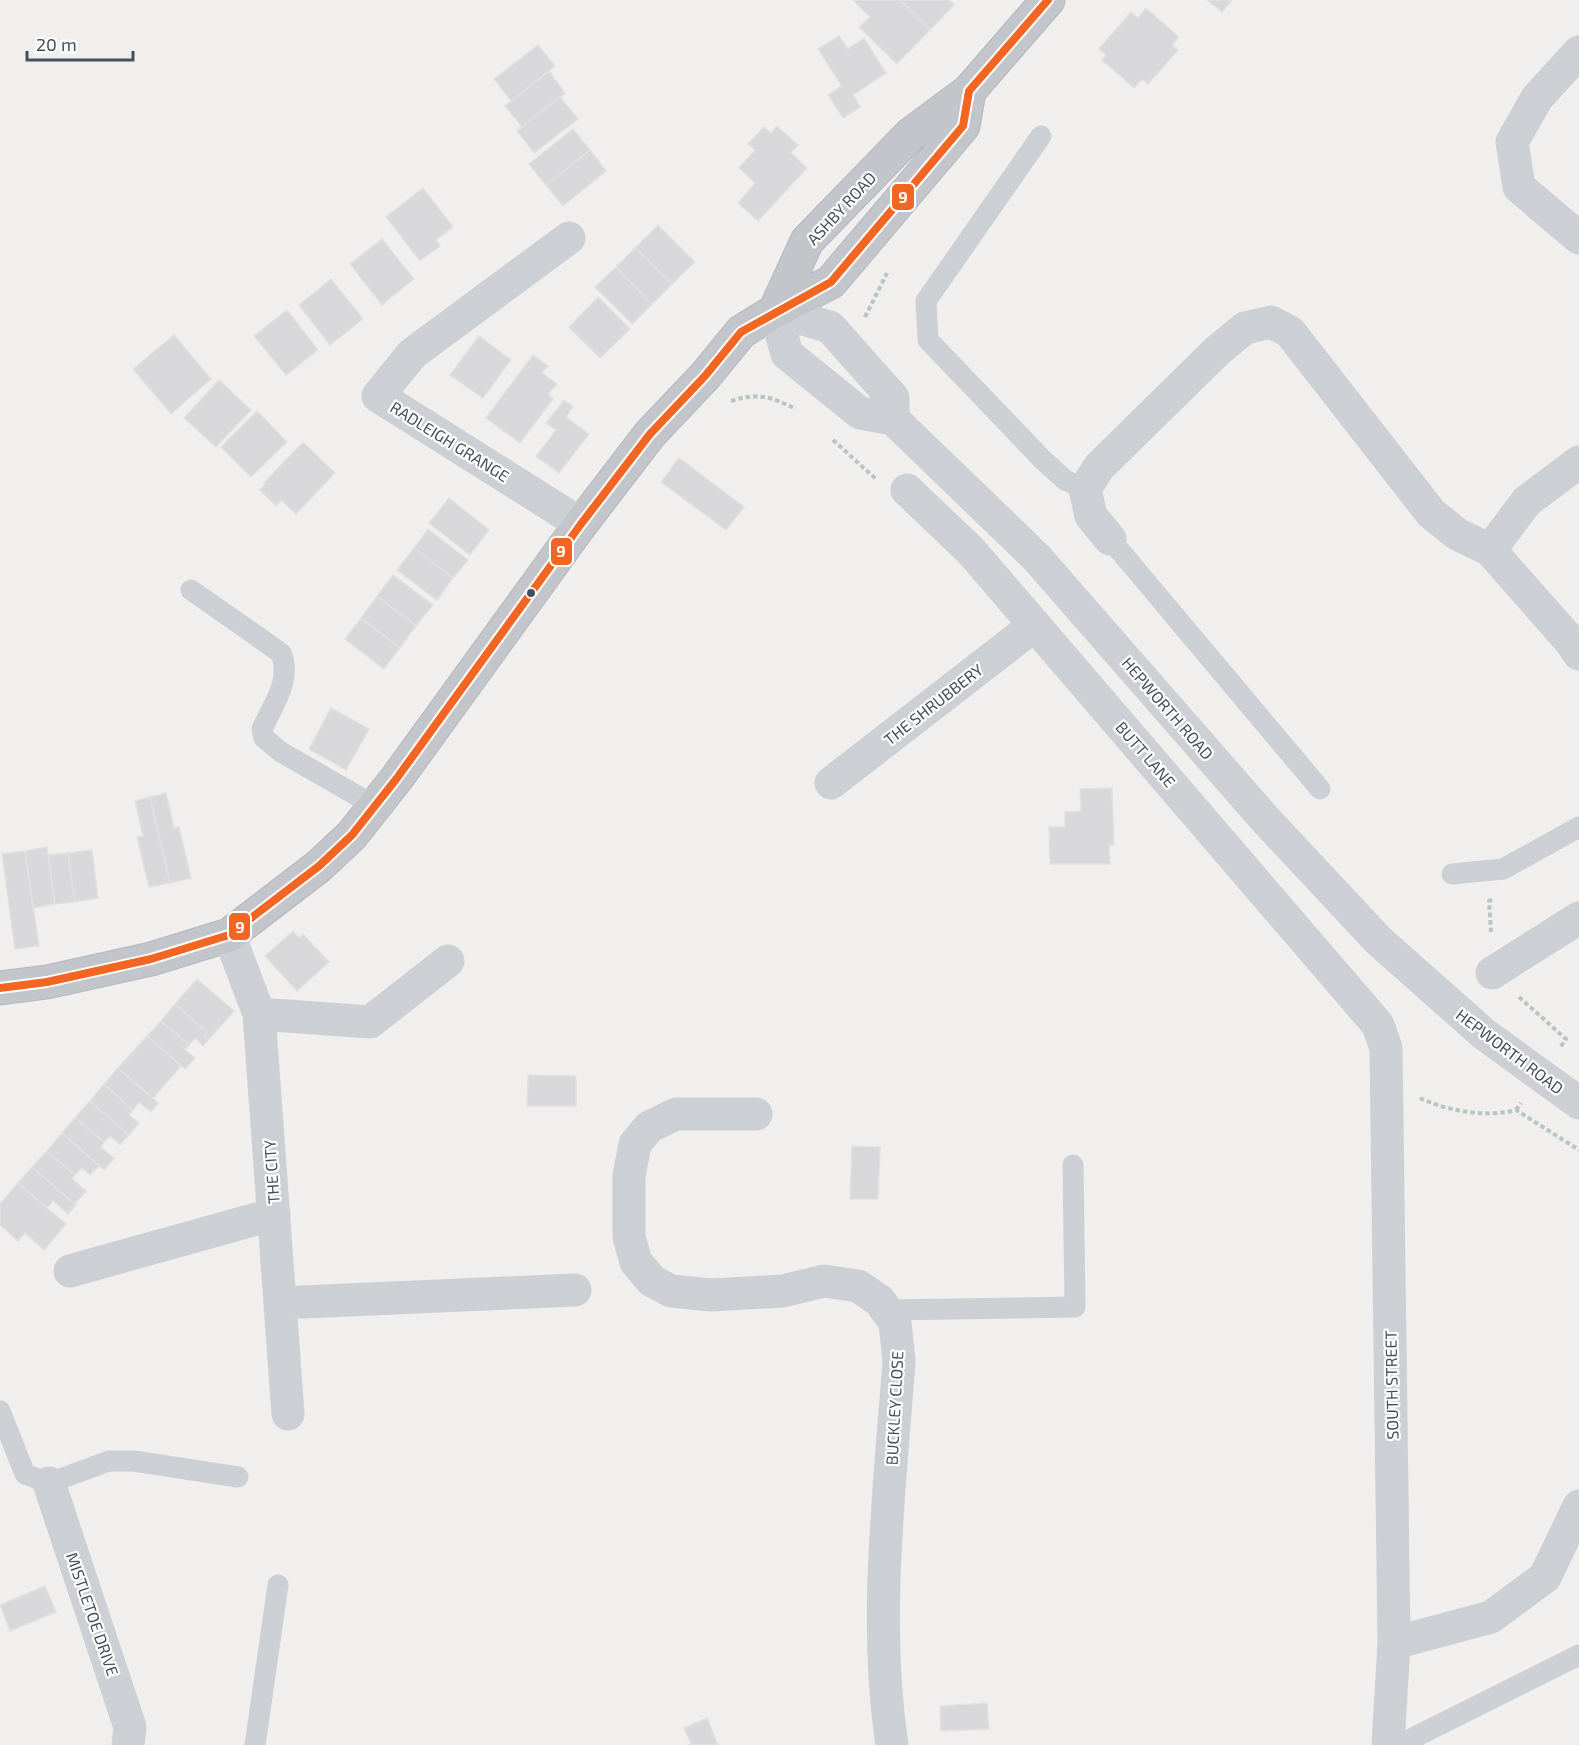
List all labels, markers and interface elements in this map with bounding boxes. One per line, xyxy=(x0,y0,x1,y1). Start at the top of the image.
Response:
scale bar xyxy=(27,24,134,62)
text: 20 m xyxy=(36,33,77,55)
street label: ASHBY ROAD xyxy=(802,168,880,248)
line badge: 9 xyxy=(891,183,915,211)
text: 9 xyxy=(898,187,908,206)
street label: RADLEIGH GRANGE xyxy=(387,397,513,485)
line badge: 9 xyxy=(550,537,573,566)
text: 9 xyxy=(556,541,566,560)
unlabelled marker xyxy=(525,587,537,599)
street label: HEPWORTH ROAD xyxy=(1118,653,1218,763)
street label: THE SHRUBBERY xyxy=(880,659,986,749)
street label: BUTT LANE xyxy=(1112,717,1180,791)
line badge: 9 xyxy=(228,912,251,941)
text: 9 xyxy=(235,917,245,936)
street label: HEPWORTH ROAD xyxy=(1453,1005,1567,1097)
street label: THE CITY xyxy=(259,1139,283,1205)
street label: SOUTH STREET xyxy=(1381,1330,1401,1440)
street label: BUCKLEY CLOSE xyxy=(882,1350,906,1466)
street label: MISTLETOE DRIVE xyxy=(63,1550,123,1678)

